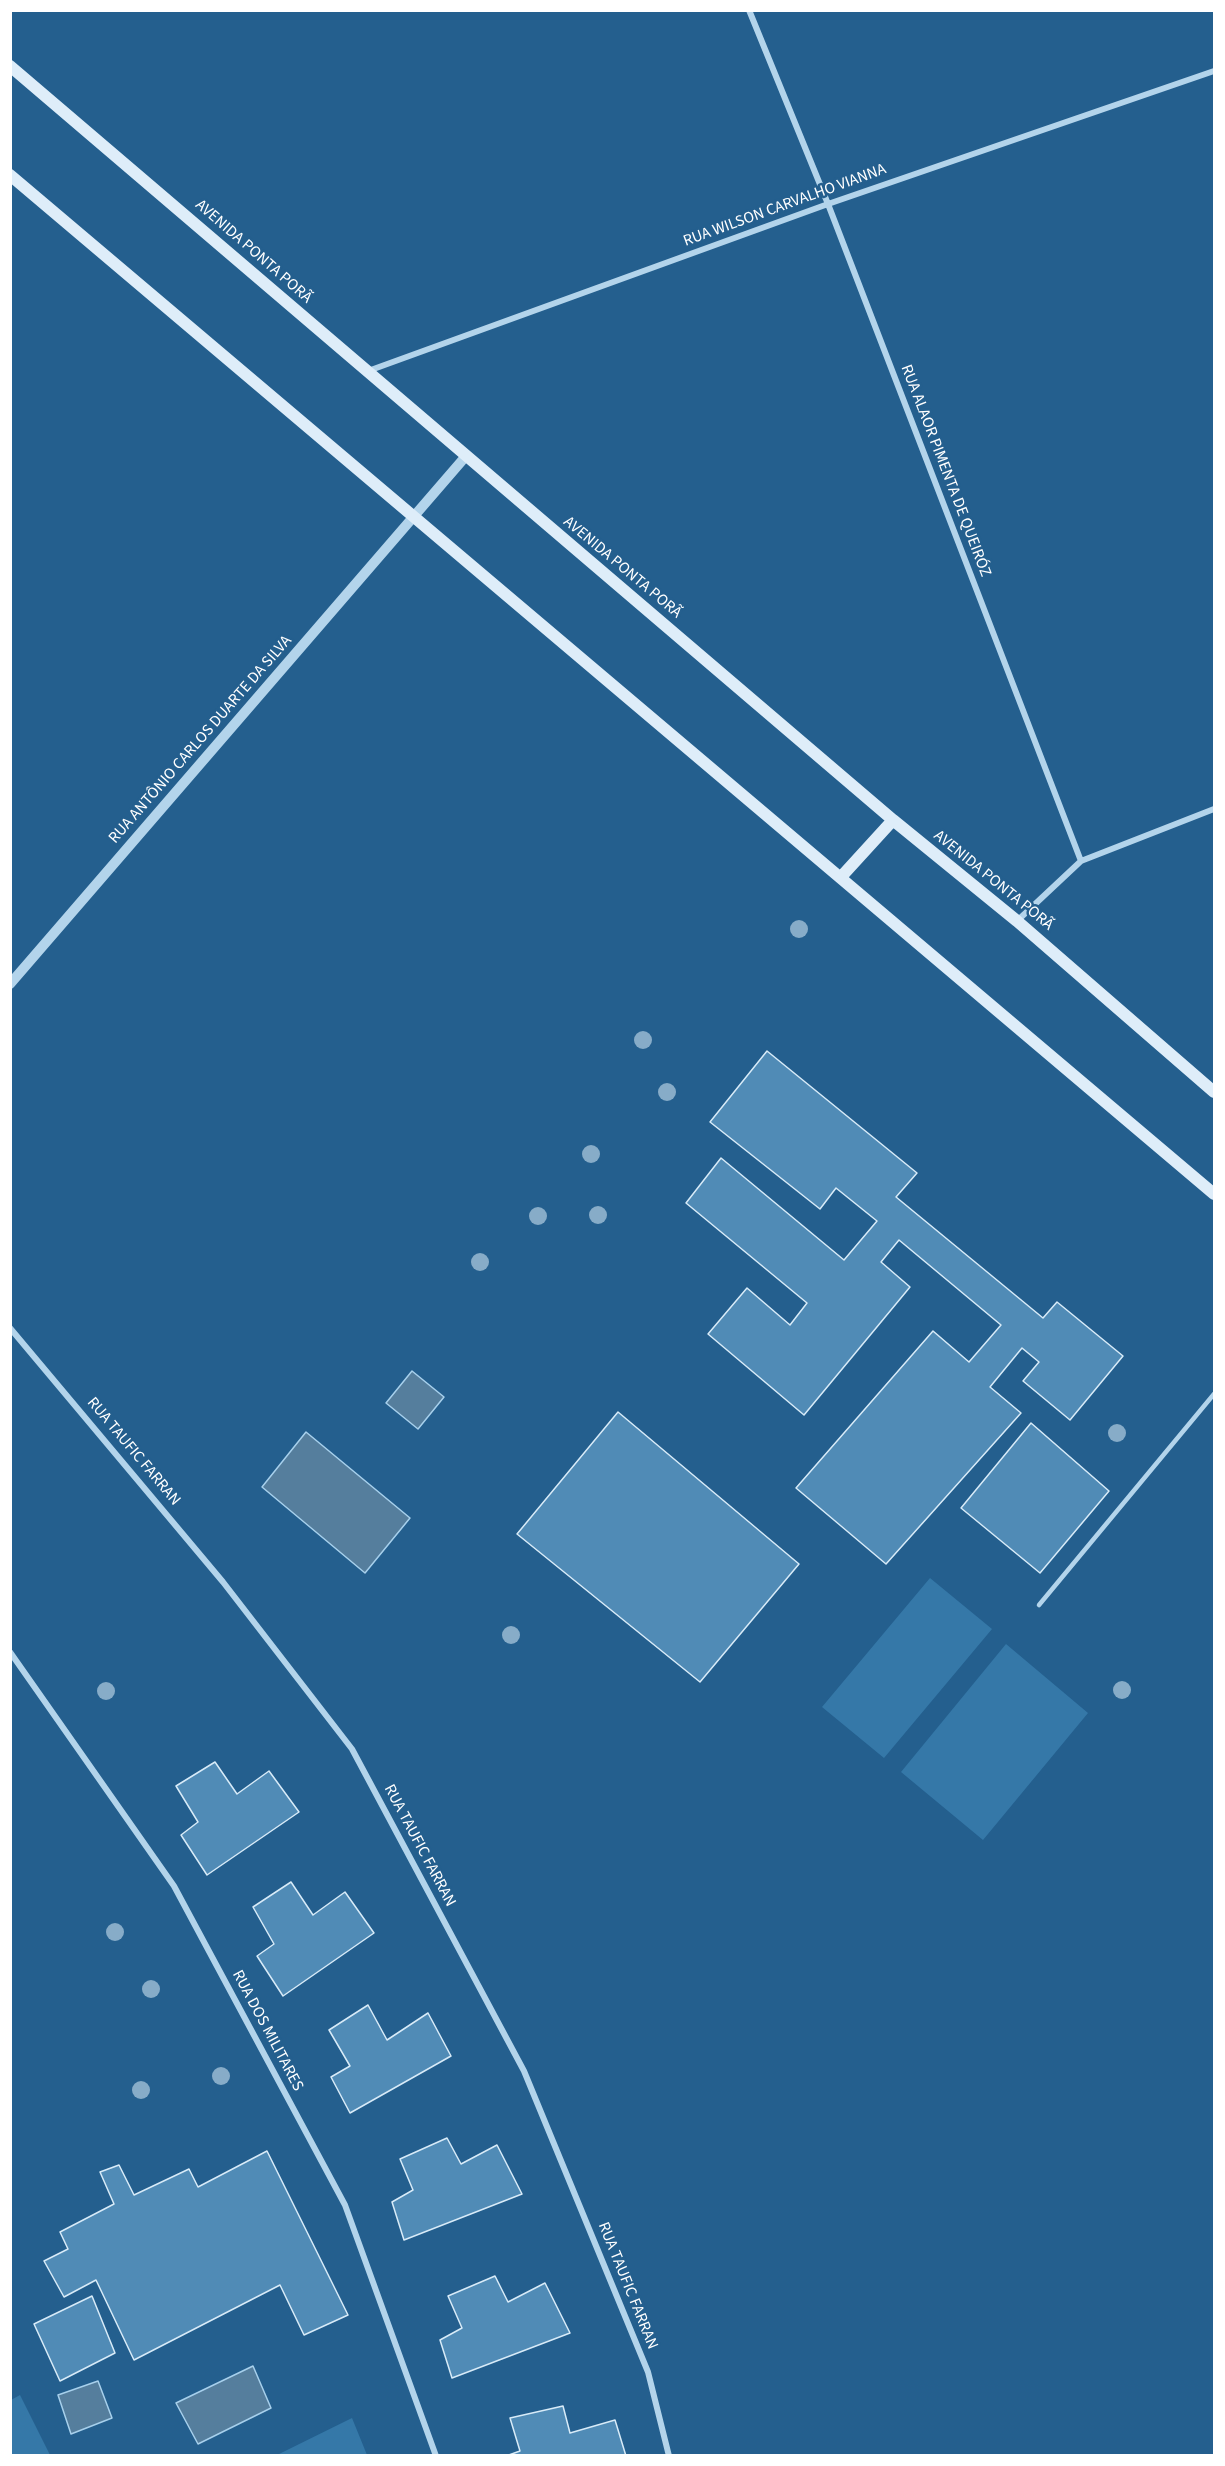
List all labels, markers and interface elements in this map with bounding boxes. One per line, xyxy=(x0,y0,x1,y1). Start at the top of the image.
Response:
street label: RUA WILSON CARVALHO VIANNA xyxy=(681,160,889,252)
street label: AVENIDA PONTA PORÃ xyxy=(191,196,315,308)
street label: RUA ALAOR PIMENTA DE QUEIRÓZ xyxy=(896,362,994,580)
street label: AVENIDA PONTA PORÃ xyxy=(559,513,685,623)
street label: RUA ANTÔNIO CARLOS DUARTE DA SILVA xyxy=(105,632,297,848)
street label: AVENIDA PONTA PORÃ xyxy=(929,827,1057,935)
street label: RUA TAUFIC FARRAN xyxy=(82,1394,184,1510)
street label: RUA TAUFIC FARRAN xyxy=(379,1782,459,1910)
street label: RUA DOS MILITARES xyxy=(227,1967,307,2095)
street label: RUA TAUFIC FARRAN xyxy=(593,2220,661,2352)

